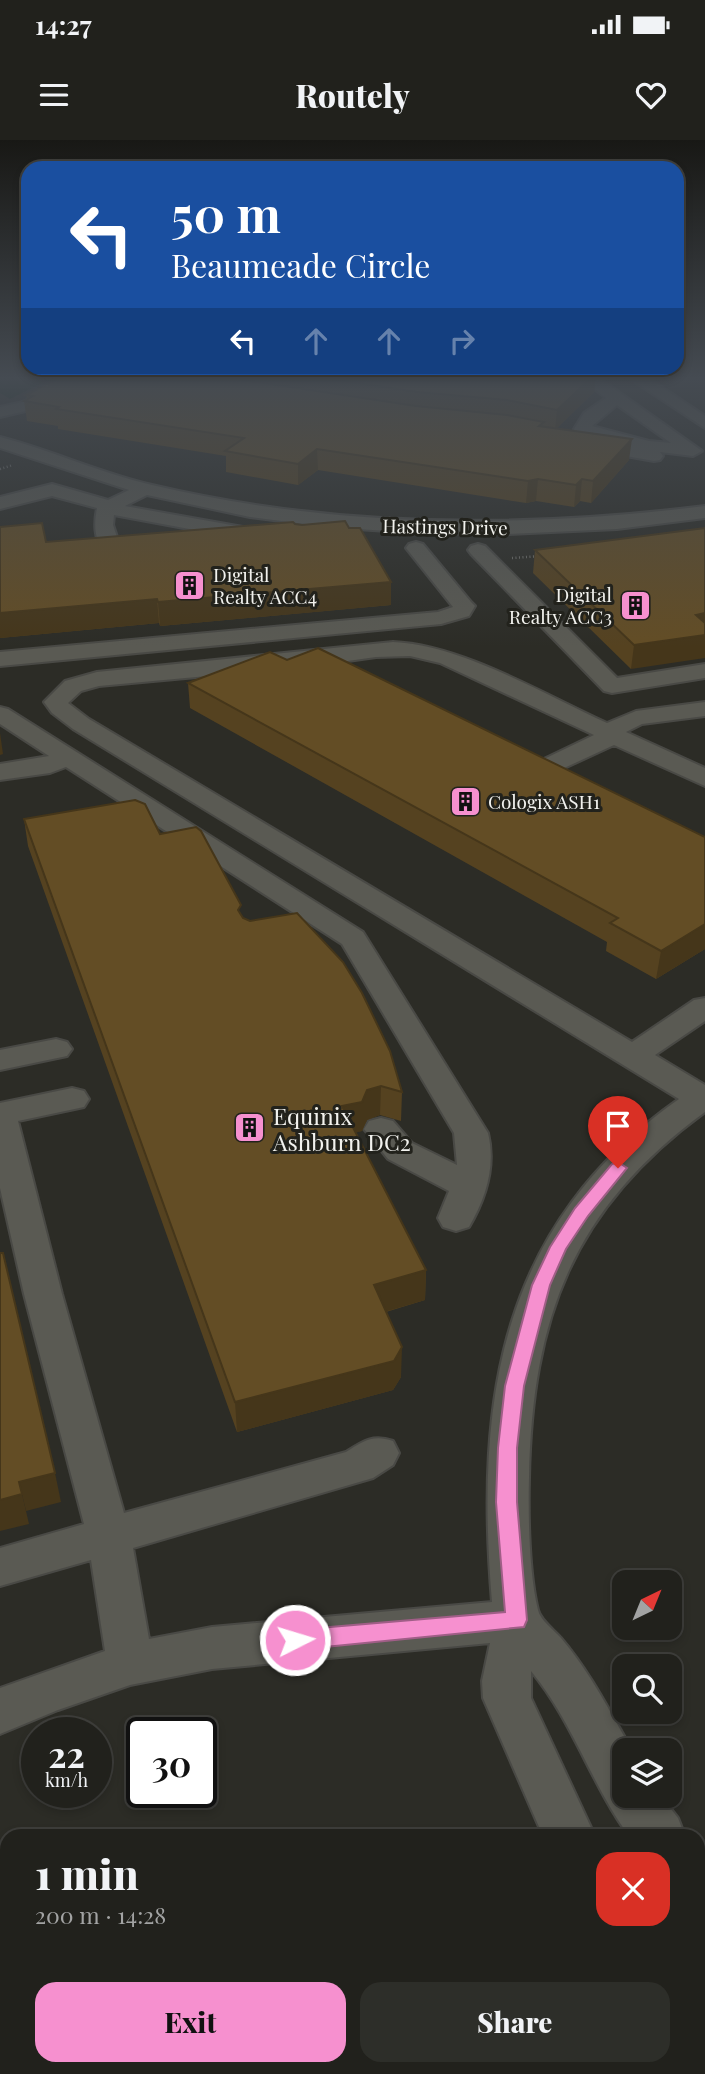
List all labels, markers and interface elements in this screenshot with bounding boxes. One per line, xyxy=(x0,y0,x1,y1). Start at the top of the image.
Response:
text: 14:27 xyxy=(35,7,92,42)
text: Routely xyxy=(295,73,410,116)
icon: menu xyxy=(35,76,73,114)
icon: heart xyxy=(632,76,670,114)
text: 50 m xyxy=(171,180,281,245)
icon: left xyxy=(56,189,147,280)
text: Beaumeade Circle xyxy=(171,243,431,286)
icon: left xyxy=(224,322,262,360)
icon: ahead xyxy=(297,322,335,360)
icon: ahead xyxy=(370,322,408,360)
icon: right xyxy=(443,322,481,360)
street label: Hastings Drive xyxy=(382,512,508,540)
place label: Digital Realty ACC4 xyxy=(213,561,317,609)
building icon: Digital Realty ACC4 xyxy=(173,568,207,602)
place label: Digital Realty ACC3 xyxy=(509,581,613,629)
building icon: Digital Realty ACC3 xyxy=(618,588,652,622)
building icon: Cologix ASH1 xyxy=(448,784,482,818)
place label: Cologix ASH1 xyxy=(488,788,600,814)
pin xyxy=(588,1096,648,1168)
place label: Equinix Ashburn DC2 xyxy=(272,1100,411,1157)
icon: arrive xyxy=(599,1107,637,1145)
building icon: Equinix Ashburn DC2 xyxy=(233,1111,267,1145)
north arrow xyxy=(612,1570,682,1640)
map controls xyxy=(612,1570,682,1808)
position arrow xyxy=(258,1603,332,1677)
button: search xyxy=(612,1654,682,1724)
speed limit sign: 30 xyxy=(126,1717,217,1808)
text: 22 xyxy=(48,1730,85,1777)
button: layers xyxy=(612,1738,682,1808)
text: km/h xyxy=(45,1768,88,1792)
text: 1 min xyxy=(35,1845,139,1901)
button: close xyxy=(596,1852,670,1926)
text: 200 m · 14:28 xyxy=(35,1899,166,1930)
button: Exit xyxy=(35,1982,346,2062)
button: Share xyxy=(360,1982,670,2062)

